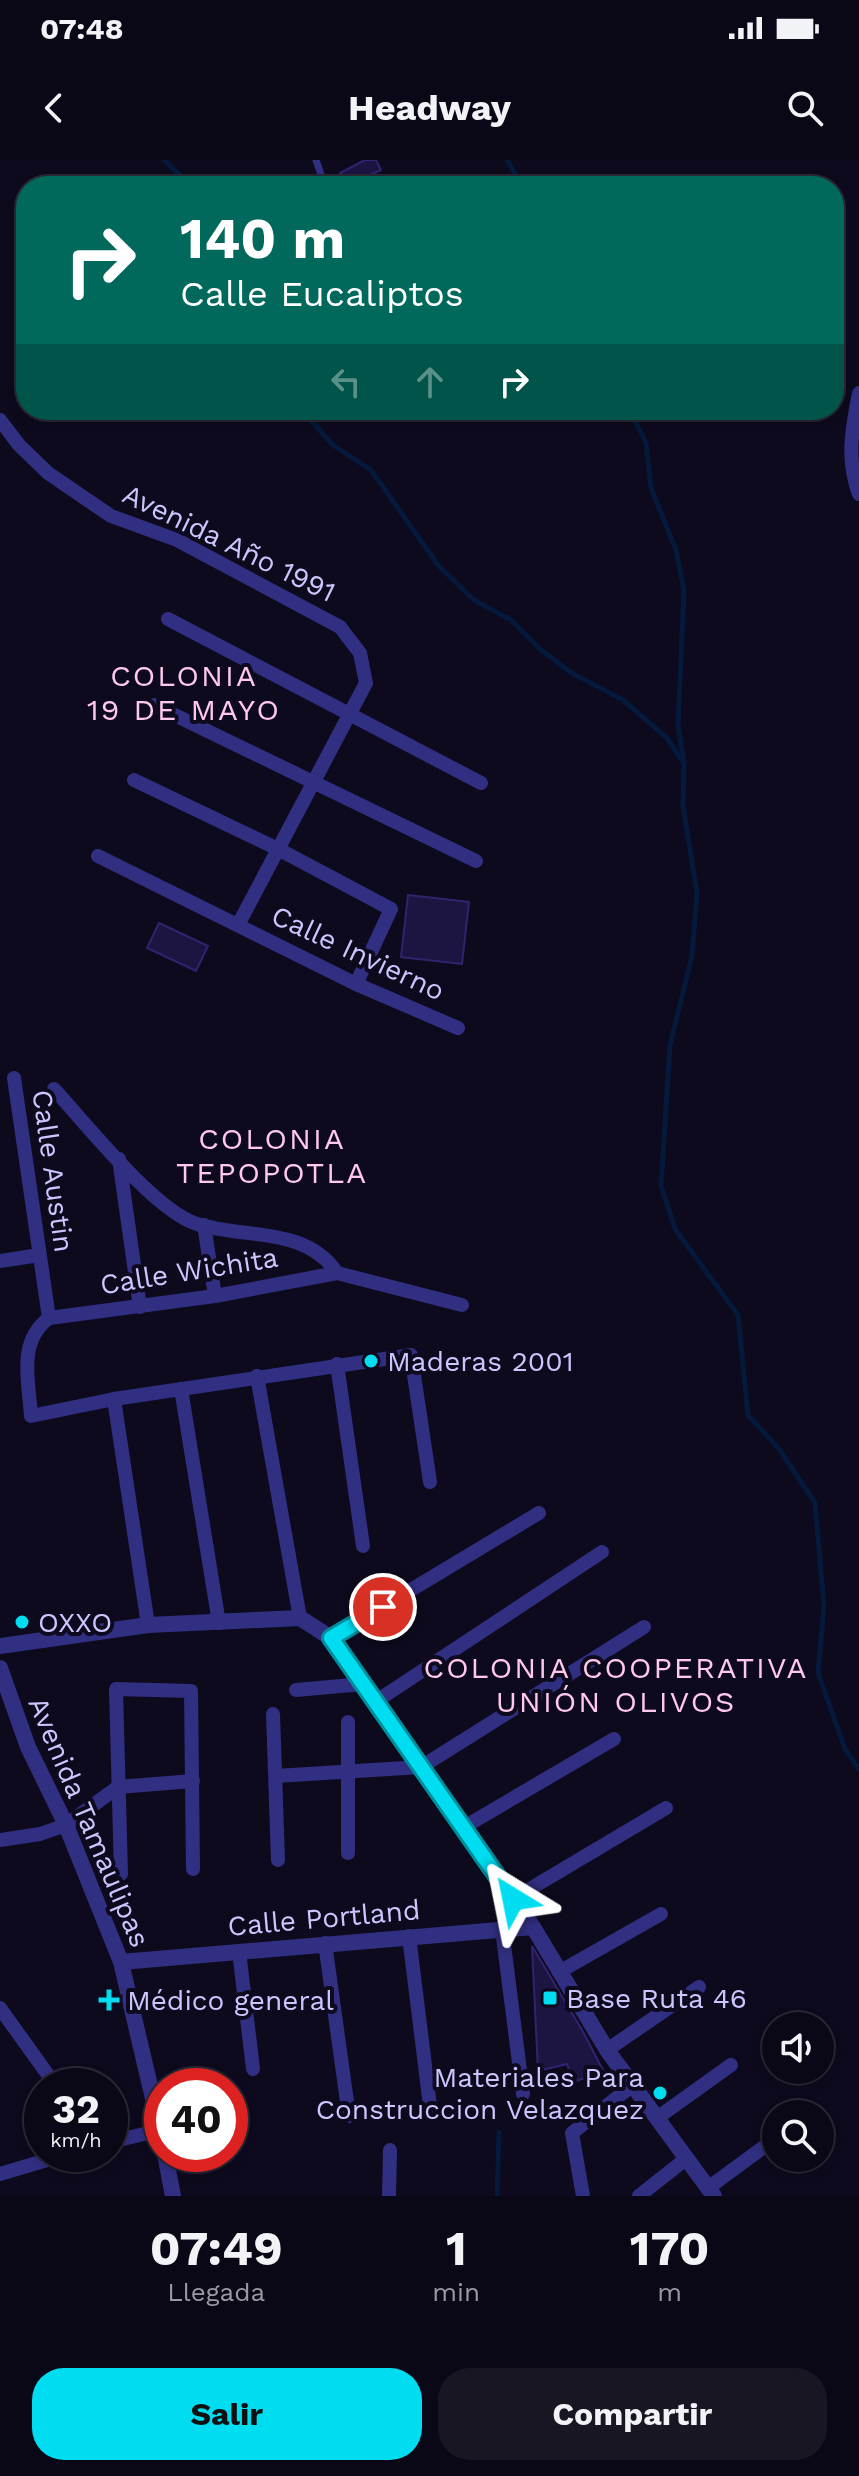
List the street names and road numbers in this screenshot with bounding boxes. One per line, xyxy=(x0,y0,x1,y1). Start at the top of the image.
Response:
street label: Avenida Año 1991 xyxy=(117,477,341,609)
street label: Calle Invierno xyxy=(266,899,450,1007)
street label: Calle Austin xyxy=(25,1088,81,1254)
street label: Calle Wichita xyxy=(98,1241,280,1301)
street label: Avenida Tamaulipas xyxy=(21,1692,157,1952)
street label: Calle Portland xyxy=(226,1893,422,1943)

